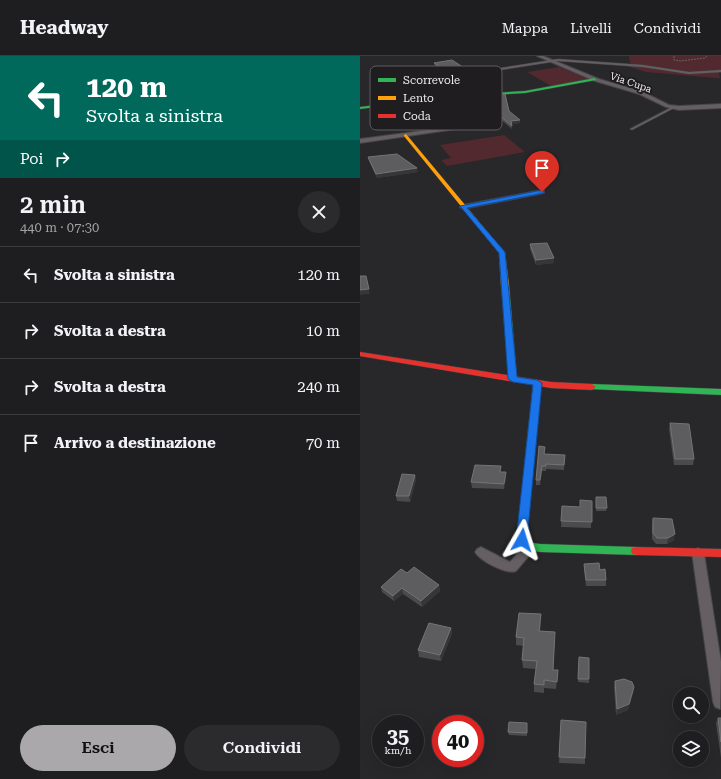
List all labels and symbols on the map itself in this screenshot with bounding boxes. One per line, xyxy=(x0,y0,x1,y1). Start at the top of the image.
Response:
legend xyxy=(370,66,502,130)
street label: Via Cupa xyxy=(609,70,654,95)
text: Scorrevole xyxy=(403,74,460,87)
text: Lento xyxy=(403,92,434,105)
text: Coda xyxy=(403,110,431,123)
pin xyxy=(525,151,559,192)
position arrow xyxy=(501,519,543,561)
speed limit sign: 40 xyxy=(432,715,484,767)

